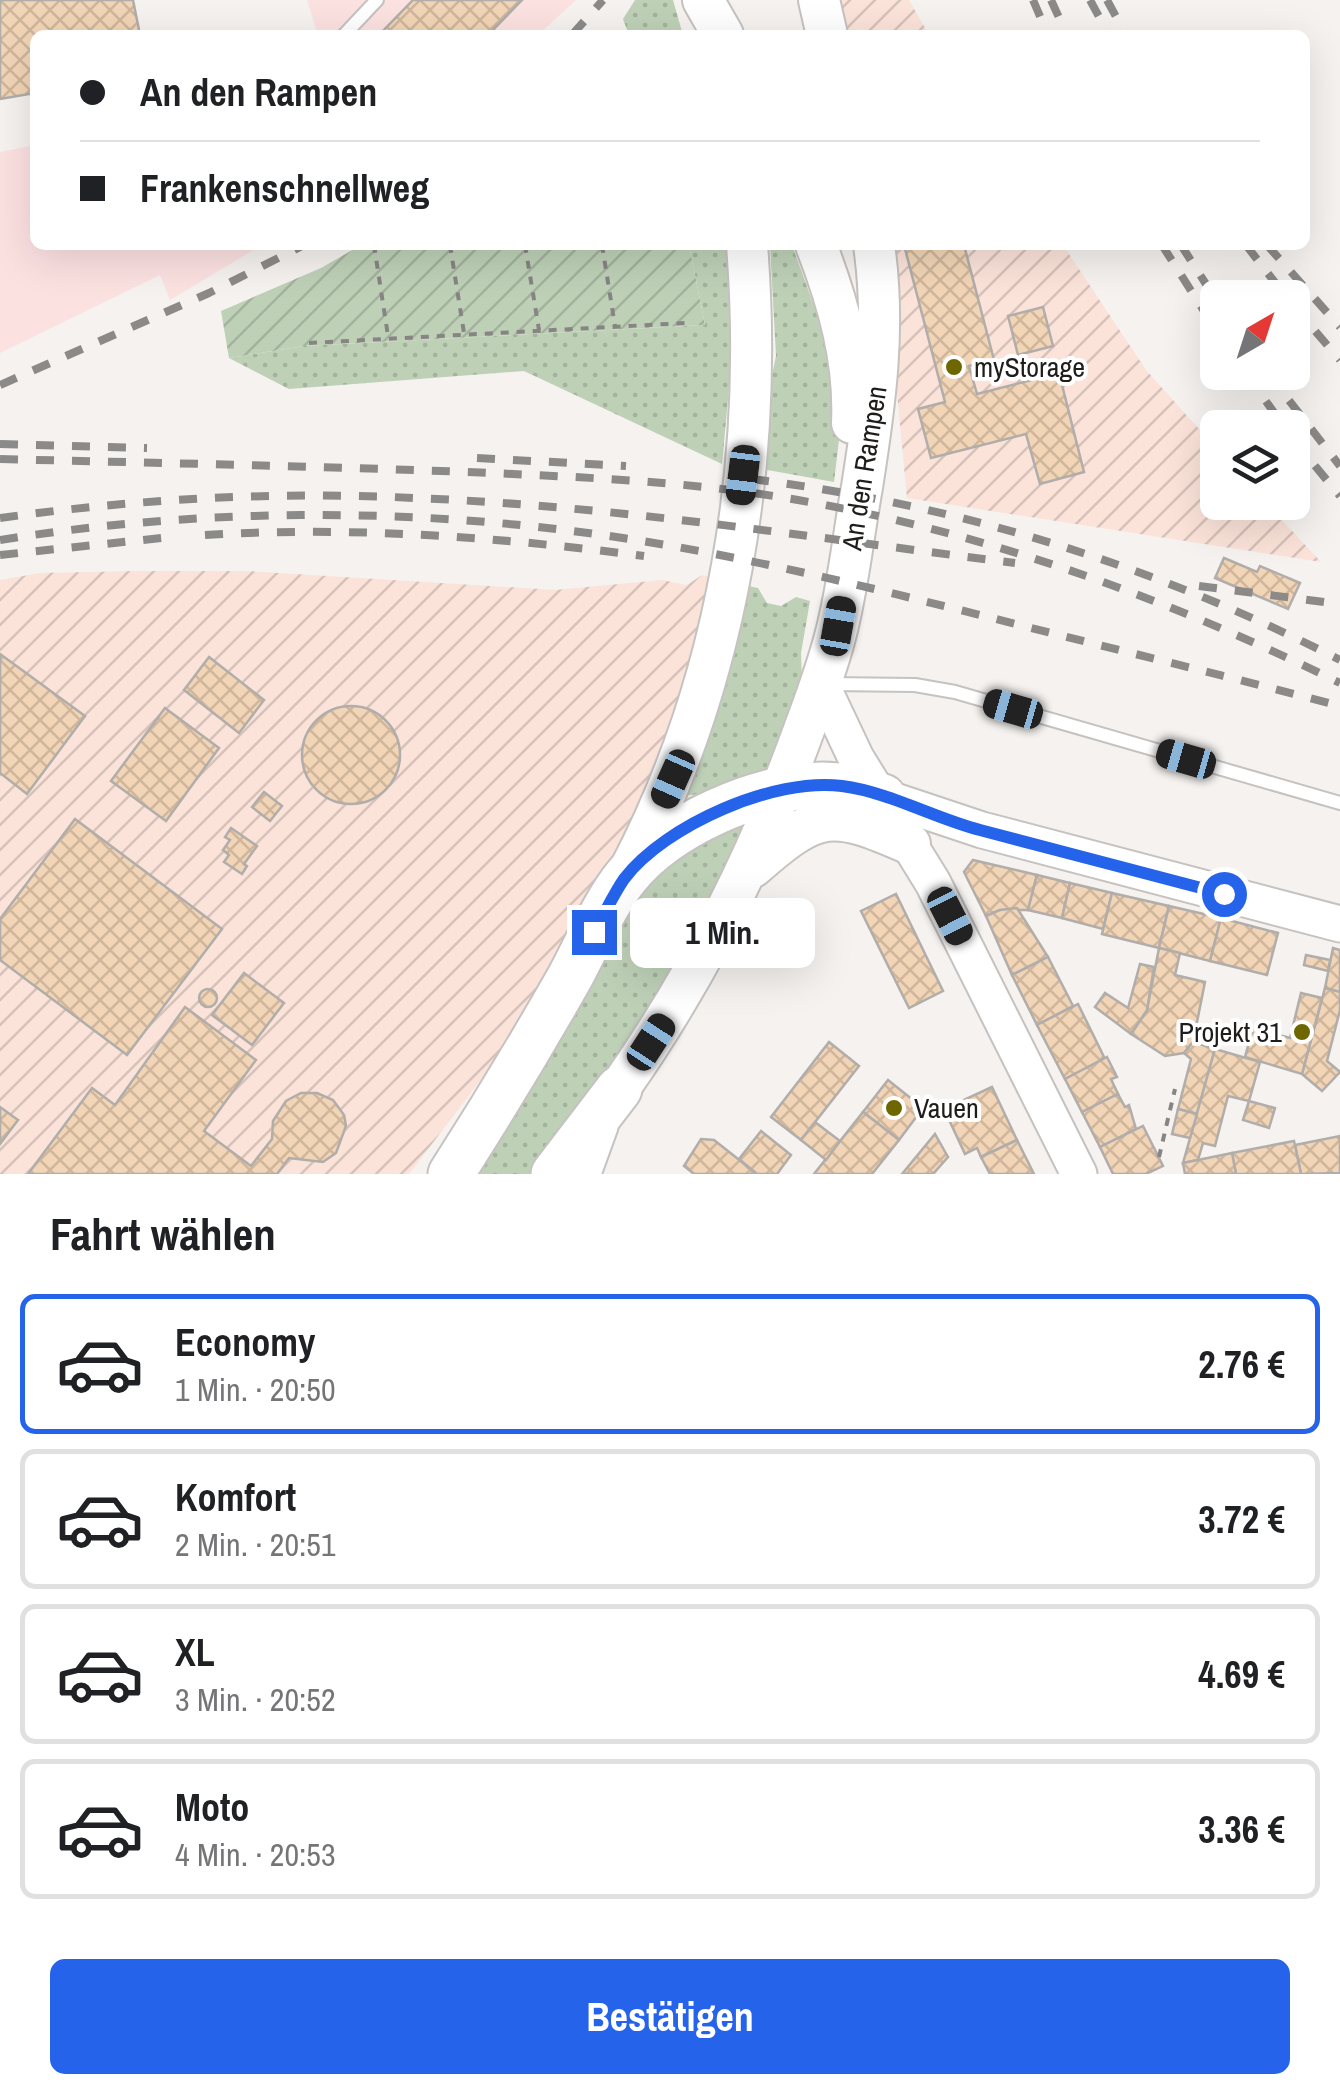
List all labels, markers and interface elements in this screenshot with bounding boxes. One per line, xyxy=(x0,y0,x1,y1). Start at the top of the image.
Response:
text: An den Rampen xyxy=(140,67,377,118)
text: Frankenschnellweg xyxy=(140,163,429,214)
north arrow xyxy=(1200,280,1310,390)
map controls xyxy=(1200,280,1310,520)
place label: myStorage xyxy=(974,348,1085,386)
marker: myStorage xyxy=(943,356,965,378)
street label: An den Rampen xyxy=(832,383,896,554)
button: layers xyxy=(1200,410,1310,520)
car xyxy=(724,443,762,507)
car xyxy=(818,594,858,658)
car xyxy=(980,686,1046,732)
car xyxy=(1153,736,1219,782)
car xyxy=(647,745,699,813)
route start xyxy=(1202,872,1247,917)
car xyxy=(923,882,977,950)
callout: 1 Min. xyxy=(629,897,814,967)
route end xyxy=(572,910,617,955)
text: 1 Min. xyxy=(685,911,760,954)
car xyxy=(622,1009,680,1075)
place label: Projekt 31 xyxy=(1179,1013,1282,1051)
marker: Projekt 31 xyxy=(1291,1021,1313,1043)
place label: Vauen xyxy=(914,1089,979,1127)
marker: Vauen xyxy=(883,1097,905,1119)
text: Fahrt wählen xyxy=(50,1203,276,1264)
text: Economy xyxy=(175,1317,315,1368)
icon: car xyxy=(55,1319,145,1409)
text: 2.76 € xyxy=(1198,1339,1285,1390)
text: 1 Min. · 20:50 xyxy=(175,1368,335,1411)
text: Komfort xyxy=(175,1472,296,1523)
icon: car xyxy=(55,1474,145,1564)
text: 3.72 € xyxy=(1198,1494,1285,1545)
text: 2 Min. · 20:51 xyxy=(175,1523,335,1566)
text: XL xyxy=(175,1627,215,1678)
icon: car xyxy=(55,1629,145,1719)
text: 4.69 € xyxy=(1198,1649,1285,1700)
text: 3 Min. · 20:52 xyxy=(175,1678,335,1721)
text: Moto xyxy=(175,1782,249,1833)
icon: car xyxy=(55,1784,145,1874)
text: 3.36 € xyxy=(1198,1804,1285,1855)
text: 4 Min. · 20:53 xyxy=(175,1833,335,1876)
button: Bestätigen xyxy=(50,1959,1290,2074)

